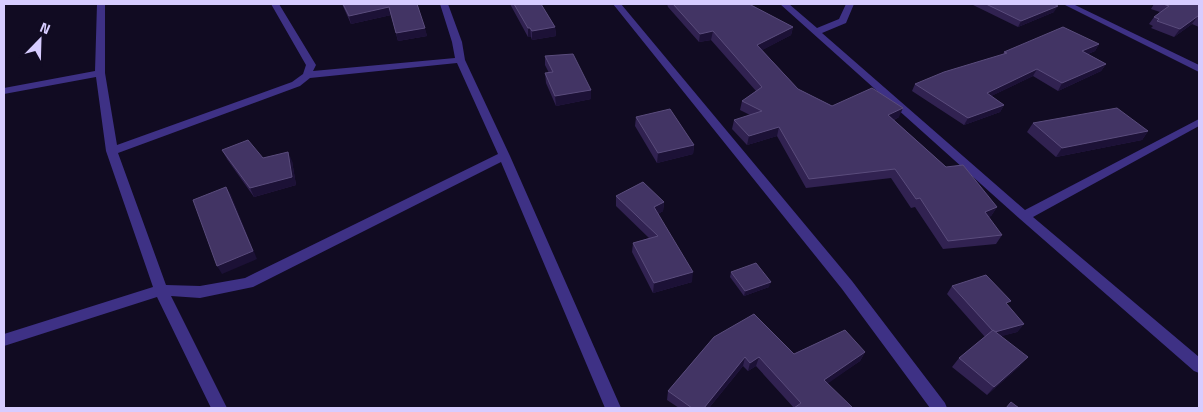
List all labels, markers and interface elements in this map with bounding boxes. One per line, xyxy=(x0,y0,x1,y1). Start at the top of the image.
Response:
north arrow xyxy=(15,15,65,65)
text: N xyxy=(37,16,54,39)

